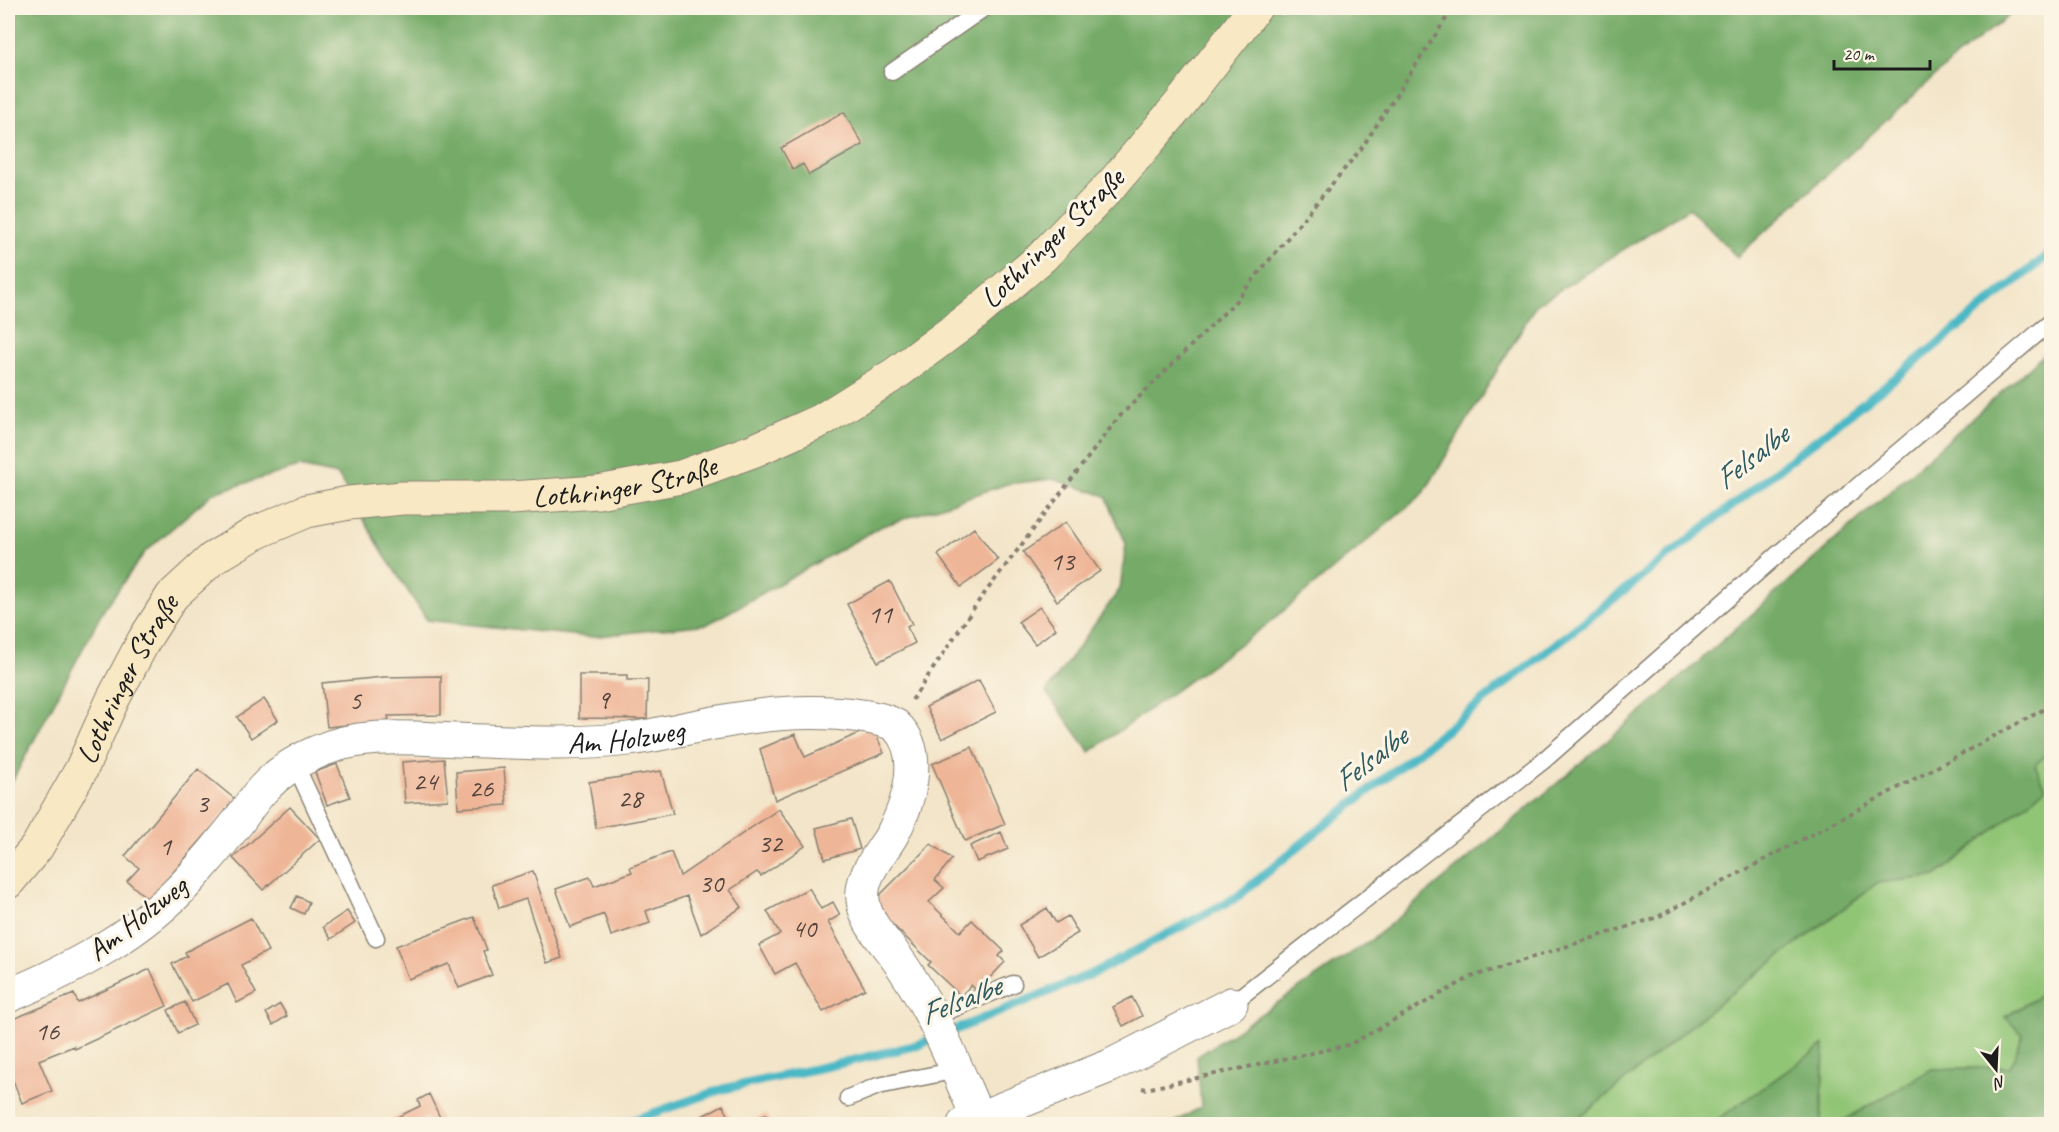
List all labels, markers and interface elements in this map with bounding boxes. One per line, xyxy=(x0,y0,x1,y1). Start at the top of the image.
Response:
scale bar xyxy=(1834,33,1930,71)
text: 20 m xyxy=(1843,43,1876,65)
street label: Lothringer Straße xyxy=(972,158,1134,316)
water label: Felsalbe xyxy=(1705,412,1800,499)
street label: Lothringer Straße xyxy=(532,446,724,515)
house number: 13 xyxy=(1050,544,1076,578)
street label: Lothringer Straße xyxy=(67,585,188,770)
house number: 11 xyxy=(868,597,894,631)
house number: 9 xyxy=(597,682,611,716)
house number: 5 xyxy=(349,683,363,717)
street label: Am Holzweg xyxy=(567,710,690,762)
water label: Felsalbe xyxy=(1324,714,1419,801)
house number: 24 xyxy=(413,764,440,798)
house number: 26 xyxy=(469,771,494,805)
house number: 28 xyxy=(618,781,645,815)
house number: 3 xyxy=(196,786,210,820)
house number: 32 xyxy=(758,826,784,860)
house number: 1 xyxy=(159,829,173,863)
street label: Am Holzweg xyxy=(79,866,197,969)
house number: 30 xyxy=(699,866,725,900)
house number: 40 xyxy=(792,911,818,945)
water label: Felsalbe xyxy=(914,964,1011,1035)
house number: 16 xyxy=(35,1014,60,1048)
north arrow xyxy=(1966,1039,2026,1099)
text: N xyxy=(1990,1071,2008,1094)

